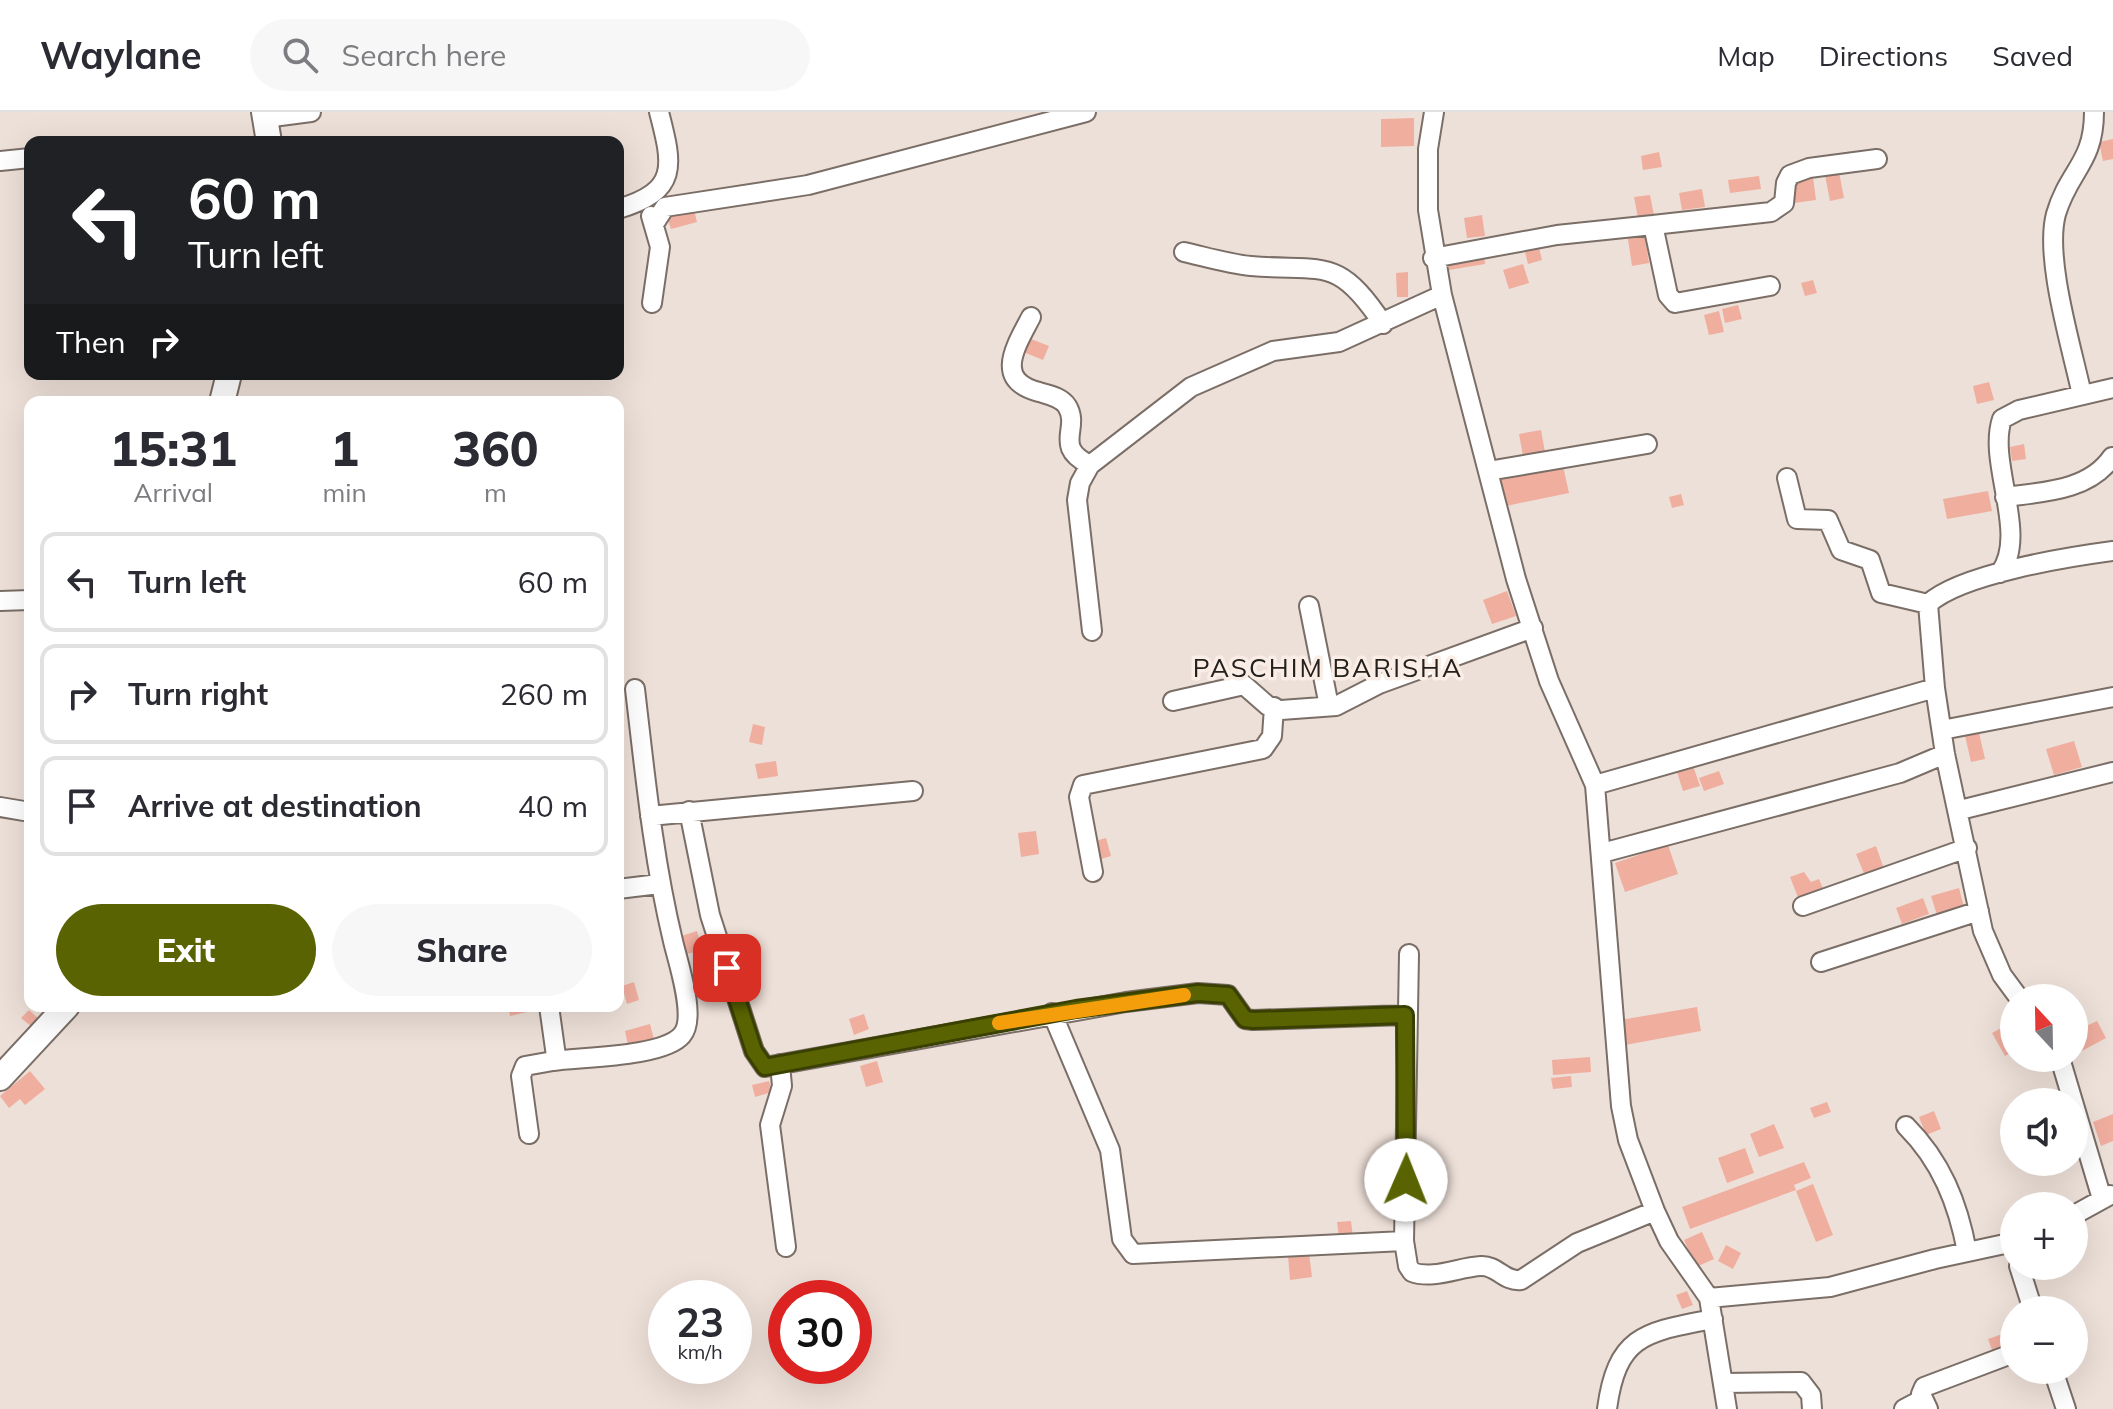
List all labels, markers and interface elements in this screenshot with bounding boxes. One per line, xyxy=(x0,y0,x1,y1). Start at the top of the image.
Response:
search box xyxy=(250,19,810,91)
text: Waylane xyxy=(40,31,202,79)
icon: search xyxy=(278,33,322,77)
text: Search here xyxy=(342,36,506,74)
text: Map xyxy=(1717,38,1775,73)
text: Directions xyxy=(1819,38,1948,73)
text: Saved xyxy=(1992,38,2073,73)
text: 60 m xyxy=(188,163,321,233)
icon: left xyxy=(56,168,160,272)
text: Turn left xyxy=(188,232,324,277)
icon: right xyxy=(142,320,186,364)
text: Then xyxy=(56,323,126,361)
text: 15:31 xyxy=(109,418,237,478)
text: 1 xyxy=(330,418,359,478)
text: 360 xyxy=(452,418,539,478)
text: Arrival xyxy=(133,476,213,509)
text: min xyxy=(323,476,367,509)
text: m xyxy=(484,476,507,509)
icon: left xyxy=(60,560,104,604)
text: Turn left xyxy=(128,563,246,601)
text: 60 m xyxy=(518,563,588,601)
district label: PASCHIM BARISHA xyxy=(1193,651,1463,684)
icon: right xyxy=(60,672,104,716)
text: Turn right xyxy=(128,675,268,713)
text: 260 m xyxy=(500,675,588,713)
icon: arrive xyxy=(60,784,104,828)
text: Arrive at destination xyxy=(128,787,422,825)
text: 40 m xyxy=(518,787,588,825)
button: Exit xyxy=(56,904,316,996)
button: Share xyxy=(332,904,592,996)
pin xyxy=(693,934,761,1002)
icon: arrive xyxy=(705,946,749,990)
north arrow xyxy=(2000,984,2088,1072)
map controls xyxy=(2000,984,2088,1384)
button: sound xyxy=(2000,1088,2088,1176)
position arrow xyxy=(1364,1138,1448,1222)
button: + xyxy=(2000,1192,2088,1280)
speed limit sign: 30 xyxy=(768,1280,872,1384)
button: − xyxy=(2000,1296,2088,1384)
text: 23 xyxy=(676,1297,724,1347)
text: km/h xyxy=(677,1339,723,1364)

